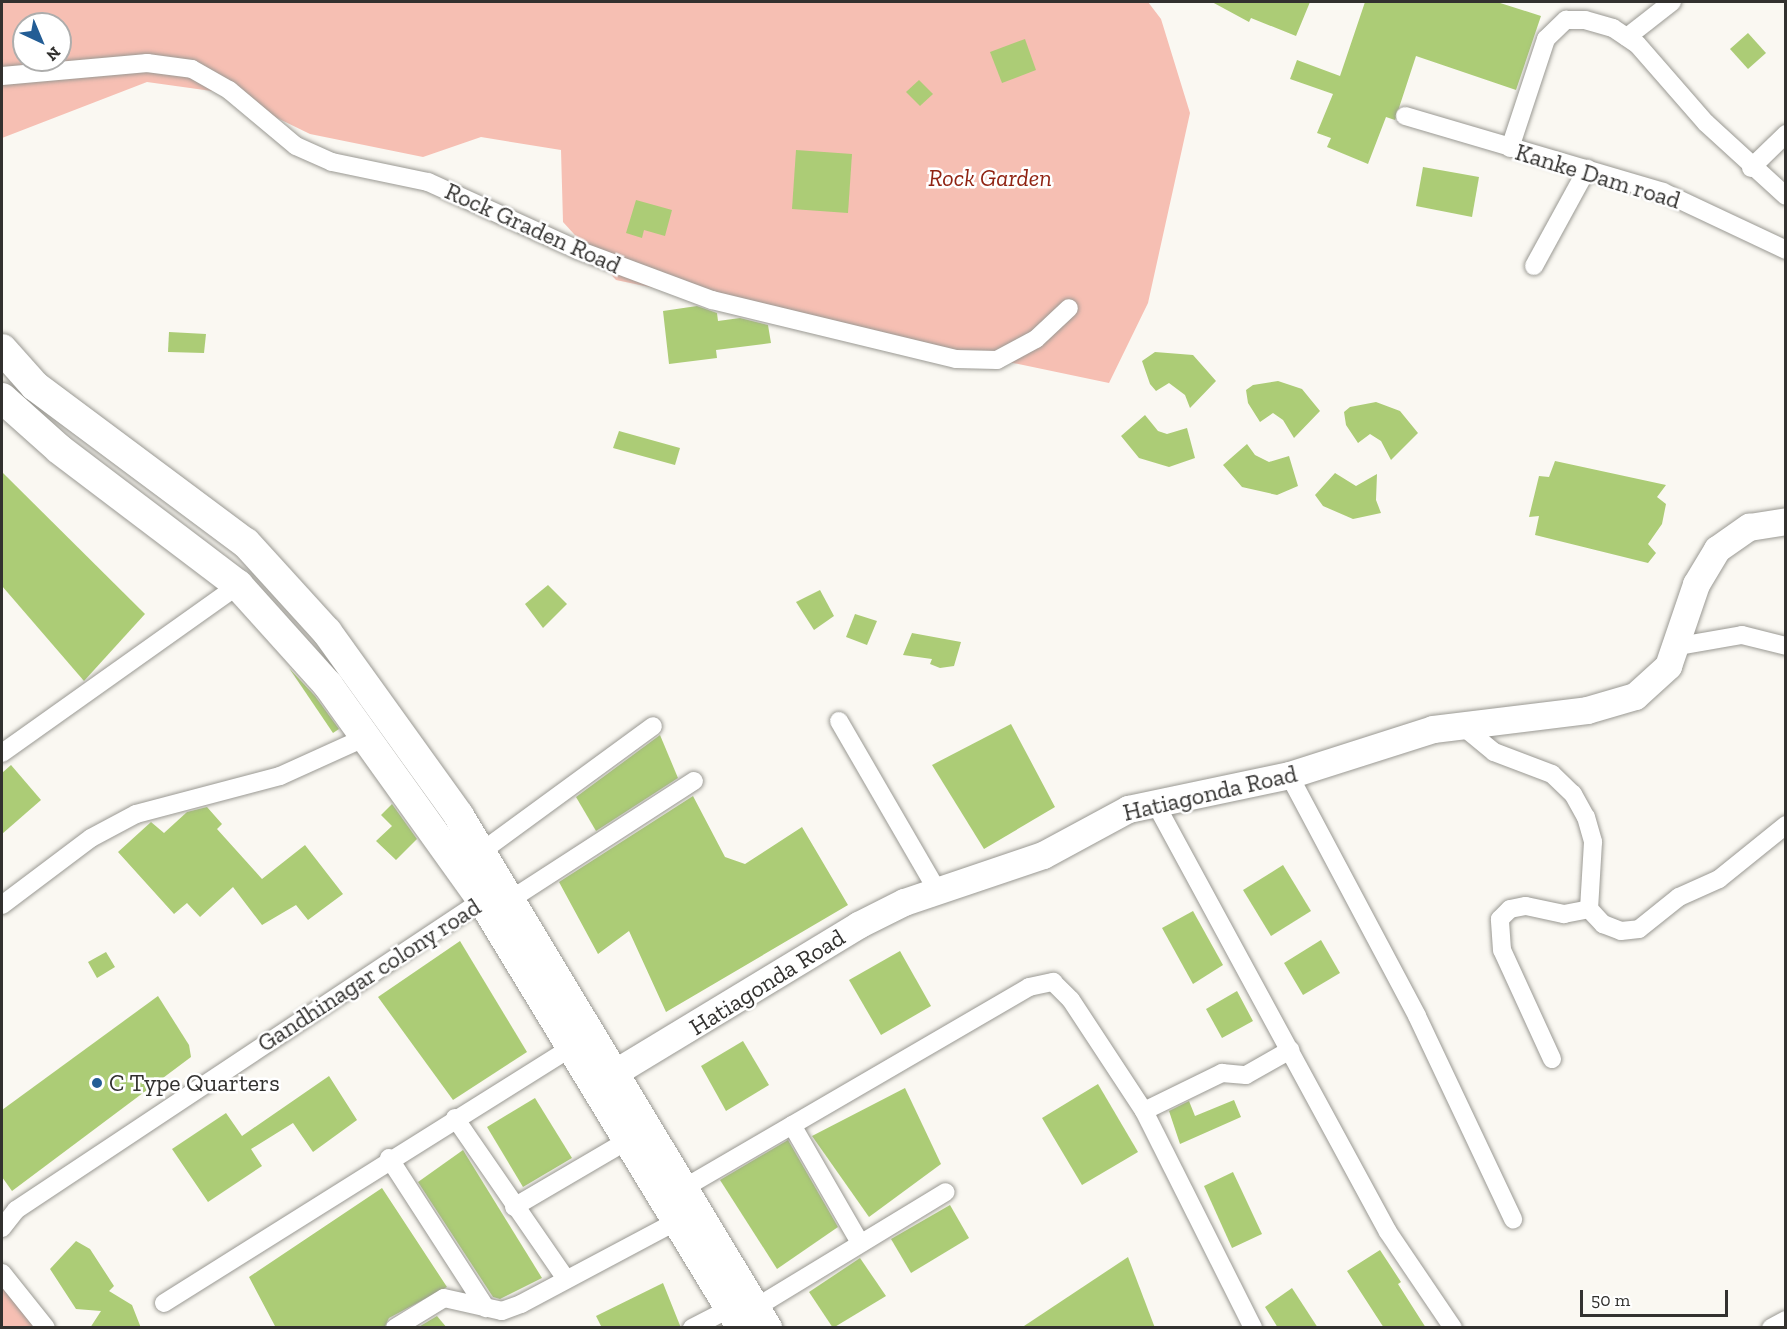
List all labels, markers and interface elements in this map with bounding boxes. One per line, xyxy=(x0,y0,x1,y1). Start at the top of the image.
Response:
north arrow xyxy=(12,12,72,72)
text: N xyxy=(42,43,64,65)
street label: Kanke Dam road xyxy=(1512,137,1684,215)
park label: Rock Garden xyxy=(928,164,1052,192)
street label: Rock Graden Road xyxy=(441,176,625,280)
street label: Hatiagonda Road xyxy=(1120,759,1300,827)
street label: Gandhinagar colony road xyxy=(252,892,486,1058)
street label: Hatiagonda Road xyxy=(684,923,850,1041)
place label: C Type Quarters xyxy=(109,1069,280,1097)
marker: C Type Quarters xyxy=(90,1076,104,1090)
scale bar xyxy=(1583,1278,1732,1316)
text: 50 m xyxy=(1591,1289,1630,1311)

